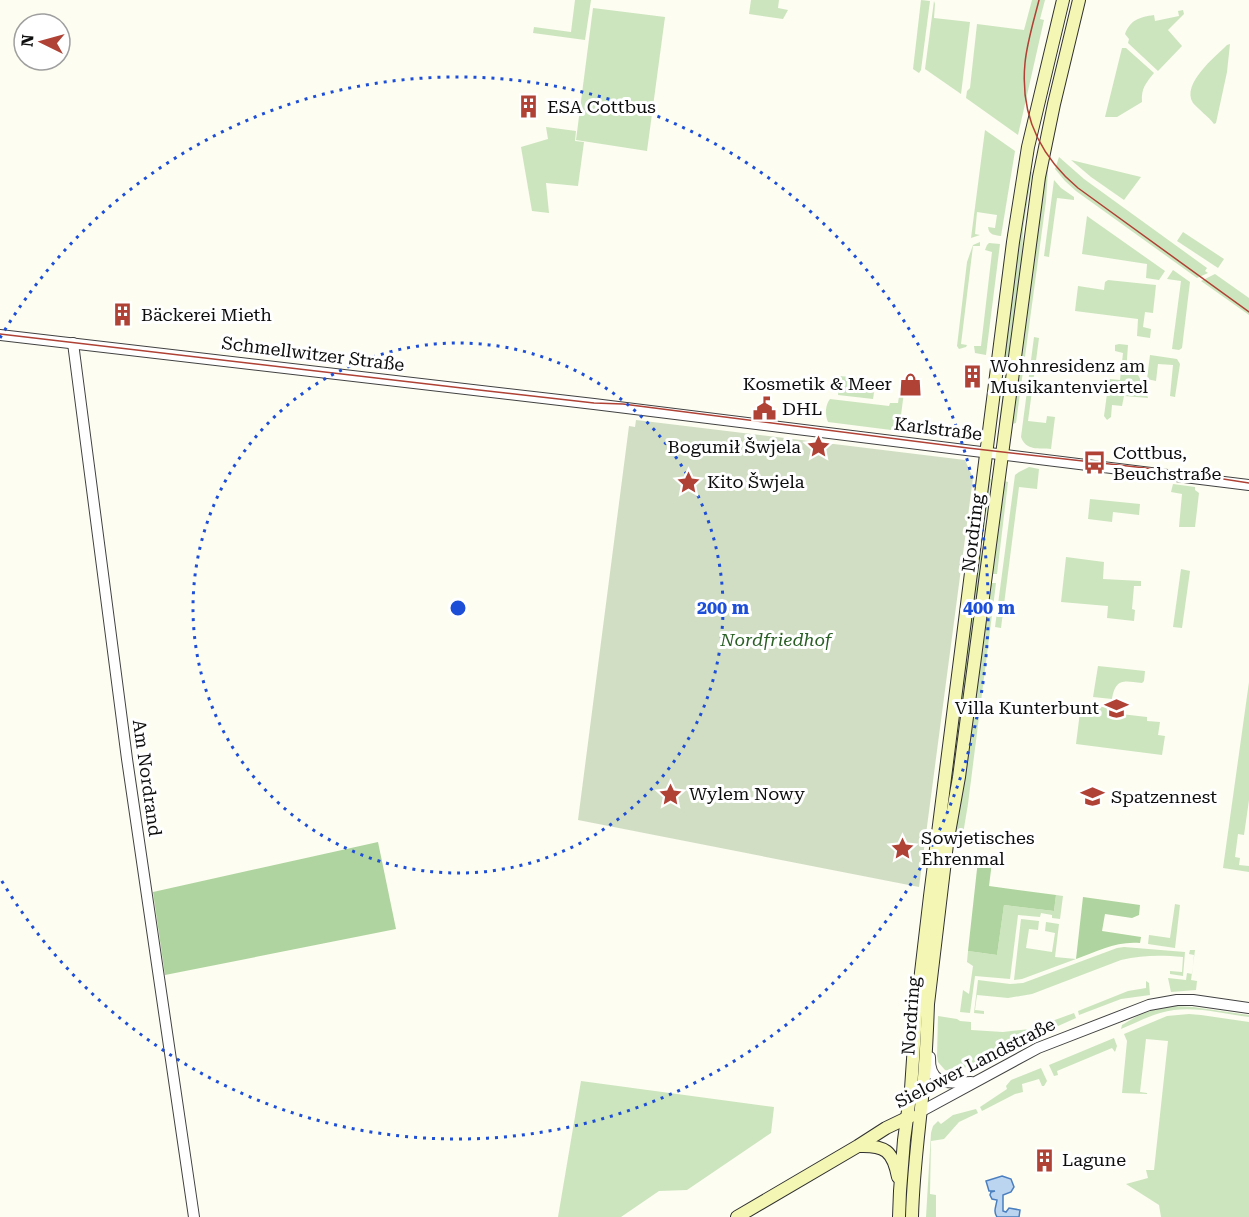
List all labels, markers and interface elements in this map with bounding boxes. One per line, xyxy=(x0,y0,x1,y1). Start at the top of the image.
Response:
north arrow xyxy=(12,12,72,72)
text: N xyxy=(18,34,38,48)
building icon: ESA Cottbus xyxy=(516,94,542,120)
place label: ESA Cottbus xyxy=(547,96,656,117)
building icon: Bäckerei Mieth xyxy=(110,302,136,328)
place label: Bäckerei Mieth xyxy=(141,304,272,325)
street label: Schmellwitzer Straße xyxy=(220,332,406,375)
place label: Wohnresidenz am Musikantenviertel xyxy=(990,355,1149,397)
building icon: Wohnresidenz am Musikantenviertel xyxy=(959,363,985,389)
shop icon: Kosmetik & Meer xyxy=(897,371,923,397)
place label: Kosmetik & Meer xyxy=(743,373,892,394)
public building icon: DHL xyxy=(751,396,777,422)
place label: DHL xyxy=(782,398,822,419)
street label: Karlstraße xyxy=(893,413,984,444)
place icon: Bogumił Šwjela xyxy=(806,434,832,460)
place label: Bogumił Šwjela xyxy=(668,436,801,457)
place label: Cottbus, Beuchstraße xyxy=(1113,442,1221,484)
bus stop icon: Cottbus, Beuchstraße xyxy=(1082,450,1108,476)
place icon: Kito Šwjela xyxy=(676,469,702,495)
place label: Kito Šwjela xyxy=(707,471,805,492)
street label: Nordring xyxy=(957,492,988,573)
text: 200 m xyxy=(697,597,750,618)
text: 400 m xyxy=(963,597,1016,618)
centre of rings xyxy=(448,598,468,618)
park label: Nordfriedhof xyxy=(719,629,834,650)
school or university icon: Villa Kunterbunt xyxy=(1104,695,1130,721)
place label: Villa Kunterbunt xyxy=(955,697,1099,718)
street label: Am Nordrand xyxy=(129,718,166,838)
place icon: Wylem Nowy xyxy=(658,781,684,807)
place label: Wylem Nowy xyxy=(689,783,805,804)
school or university icon: Spatzennest xyxy=(1080,784,1106,810)
place label: Spatzennest xyxy=(1111,786,1217,807)
place label: Sowjetisches Ehrenmal xyxy=(921,827,1034,869)
place icon: Sowjetisches Ehrenmal xyxy=(890,835,916,861)
street label: Nordring xyxy=(897,975,924,1056)
street label: Sielower Landstraße xyxy=(891,1013,1058,1112)
building icon: Lagune xyxy=(1031,1147,1057,1173)
place label: Lagune xyxy=(1062,1149,1126,1170)

